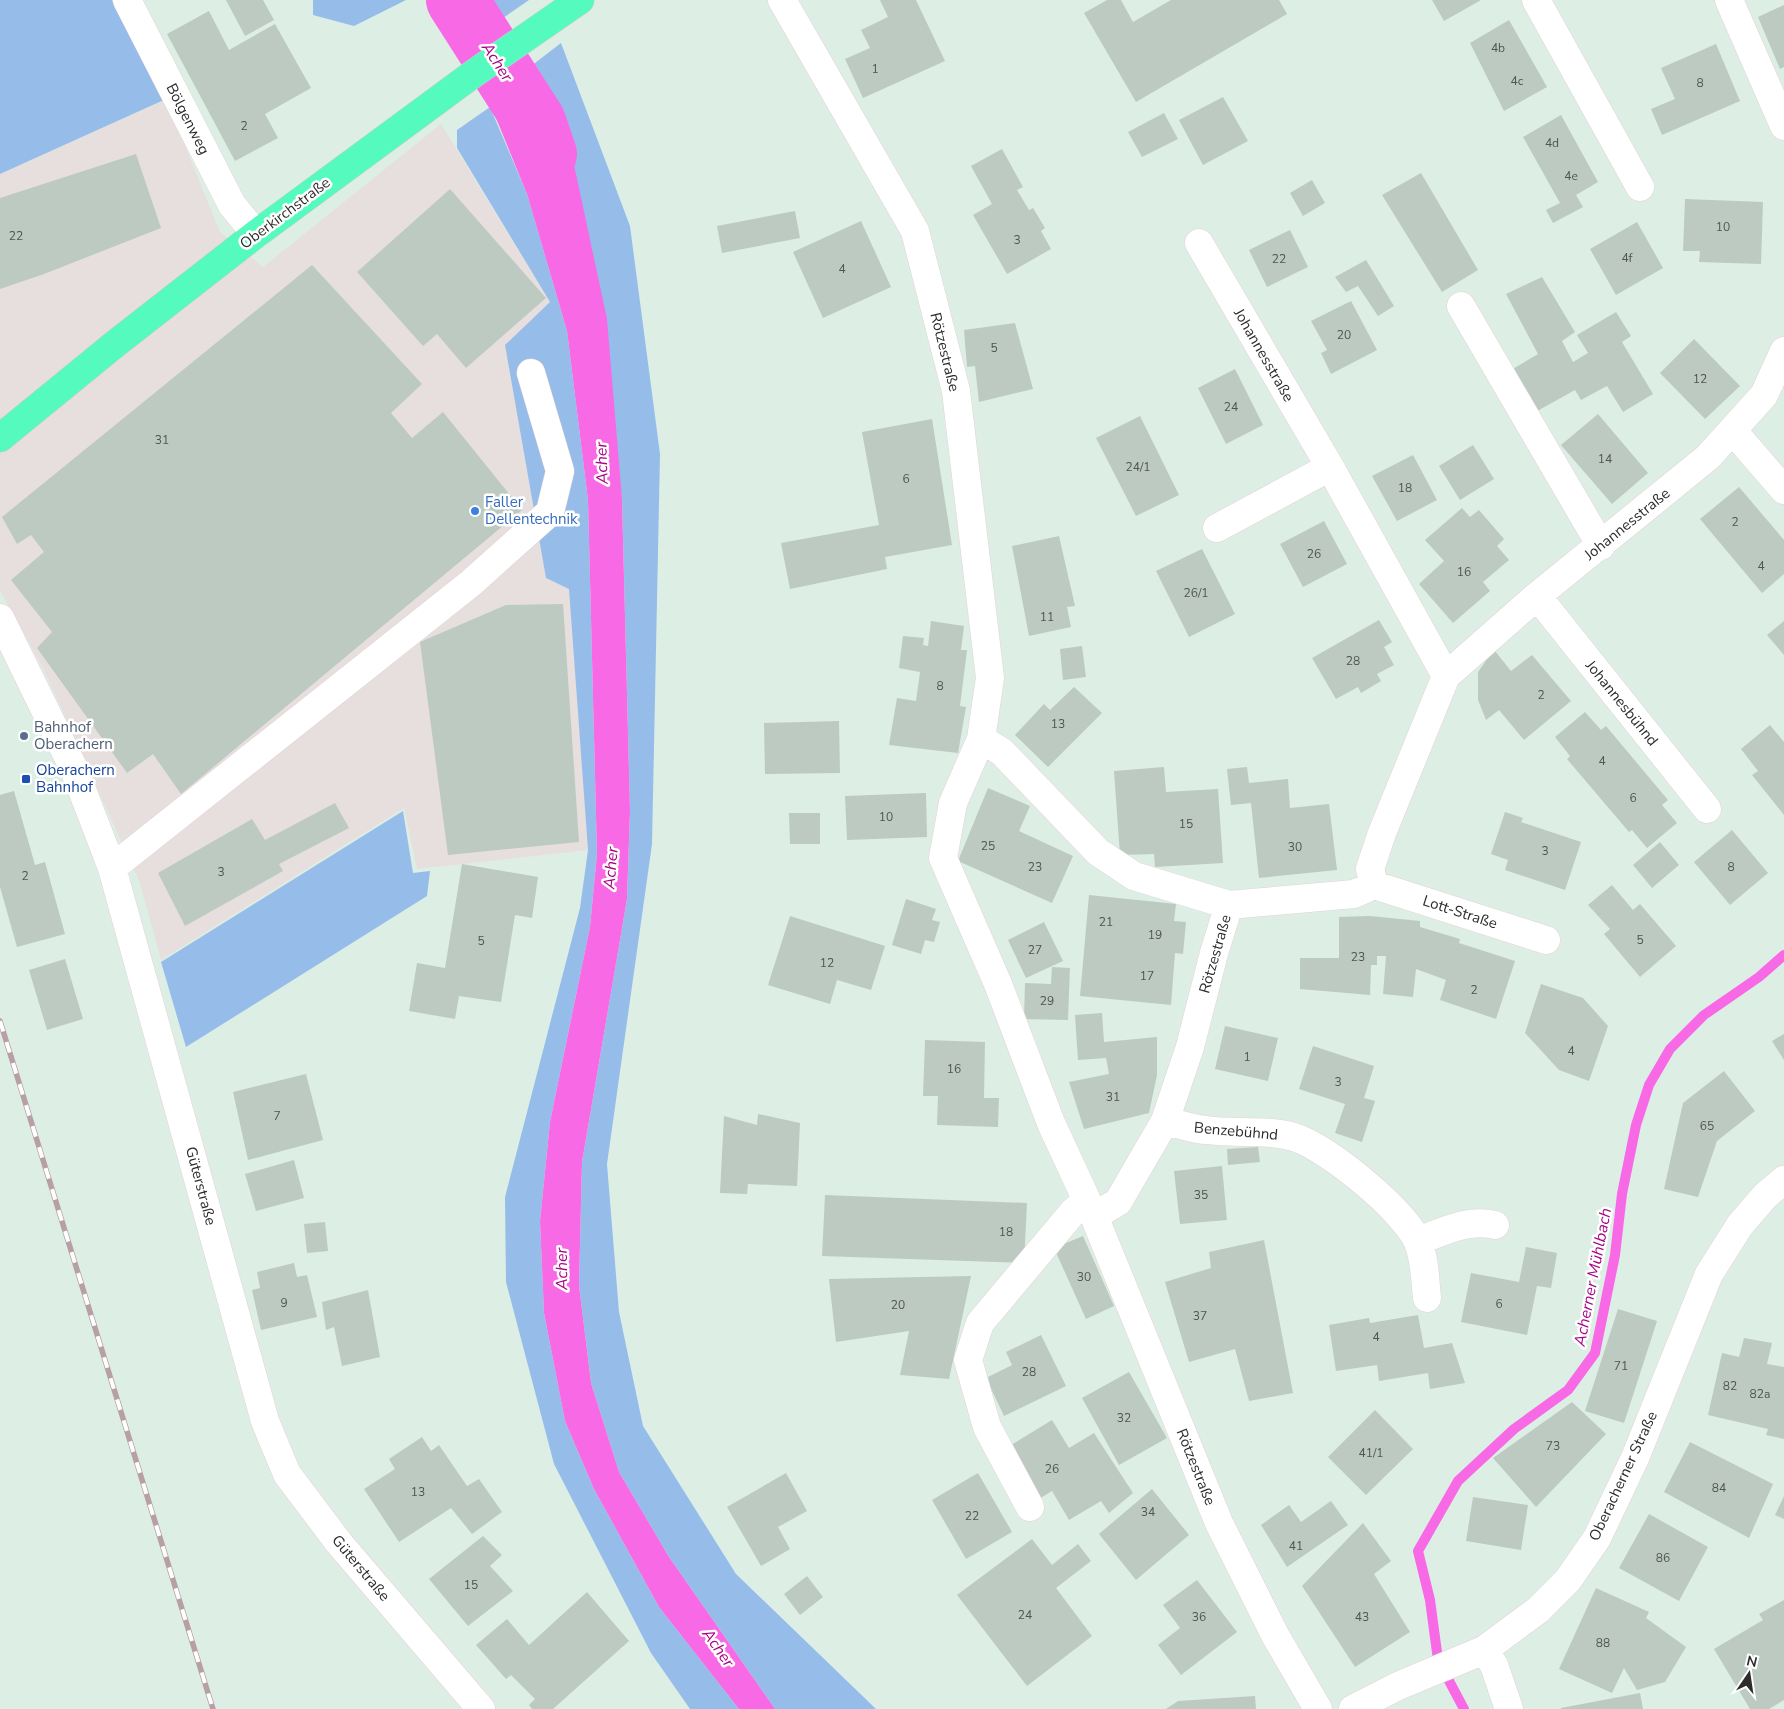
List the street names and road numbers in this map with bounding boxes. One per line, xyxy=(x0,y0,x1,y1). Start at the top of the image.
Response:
street label: Bölgenweg xyxy=(162,80,214,158)
street label: Oberkirchstraße xyxy=(236,172,334,254)
street label: Johannesstraße xyxy=(1229,304,1299,405)
street label: Rötzestraße xyxy=(925,310,965,394)
street label: Johannesstraße xyxy=(1579,483,1674,565)
street label: Johannesbühnd xyxy=(1581,655,1663,750)
street label: Lott-Straße xyxy=(1420,891,1500,933)
street label: Rötzestraße xyxy=(1194,912,1236,996)
street label: Benzebühnd xyxy=(1193,1117,1279,1145)
street label: Güterstraße xyxy=(181,1144,221,1228)
street label: Oberacherner Straße xyxy=(1584,1408,1662,1544)
street label: Rötzestraße xyxy=(1172,1426,1220,1508)
street label: Güterstraße xyxy=(327,1531,395,1605)

